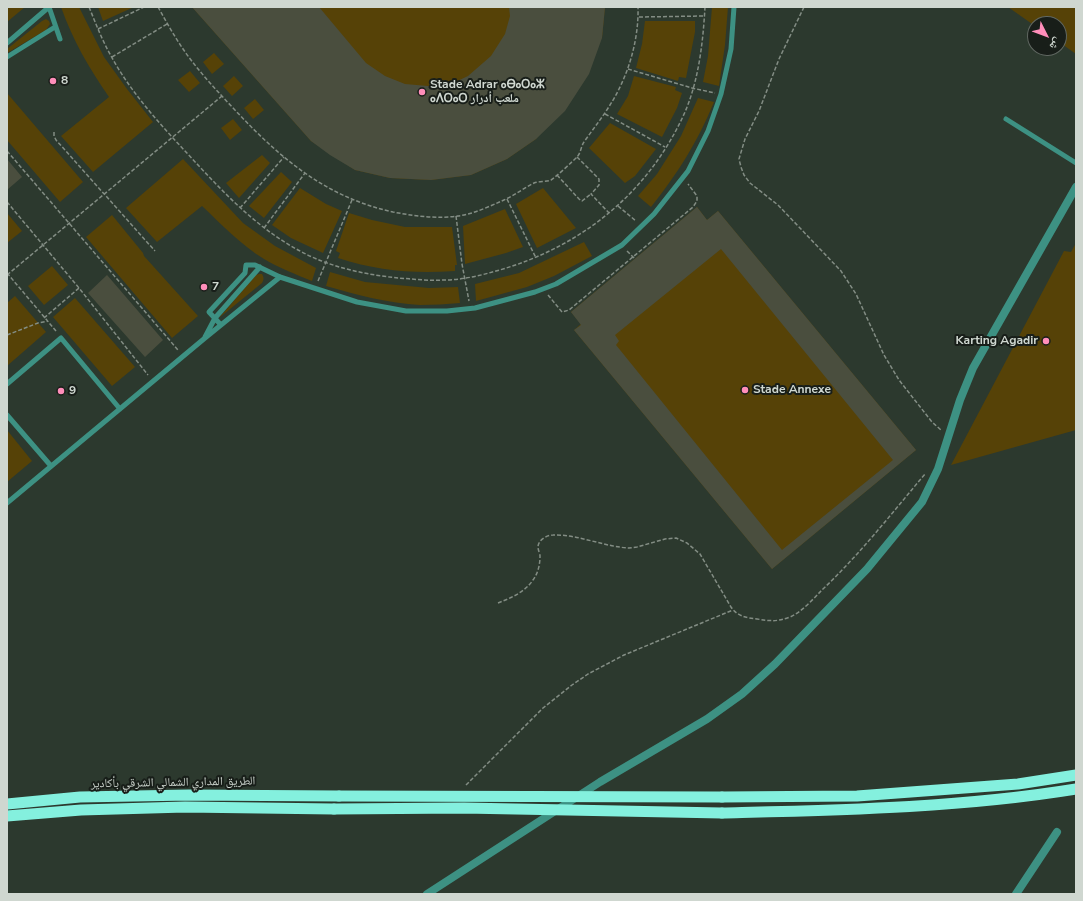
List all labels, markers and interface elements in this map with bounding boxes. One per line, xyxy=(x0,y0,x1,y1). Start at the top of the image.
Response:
north arrow xyxy=(1027,16,1067,56)
text: ش xyxy=(1046,34,1065,53)
place label: 8 xyxy=(61,74,68,88)
marker: 8 xyxy=(48,76,58,86)
place label: Stade Adrar ⴰⴱⴰⵔⴰⵣ ⴰⴷⵔⴰⵔ ملعب أدرار xyxy=(430,78,545,106)
marker: Stade Adrar ⴰⴱⴰⵔⴰⵣ ⴰⴷⵔⴰⵔ ملعب أدرار xyxy=(417,87,427,97)
place label: 7 xyxy=(212,280,219,294)
marker: 7 xyxy=(199,282,209,292)
place label: Karting Agadir xyxy=(956,334,1038,348)
marker: Karting Agadir xyxy=(1041,336,1051,346)
place label: Stade Annexe xyxy=(753,383,831,397)
place label: 9 xyxy=(69,384,76,398)
marker: Stade Annexe xyxy=(740,385,750,395)
marker: 9 xyxy=(56,386,66,396)
street label: الطريق المداري الشمالي الشرقي بأكادير xyxy=(90,774,256,792)

